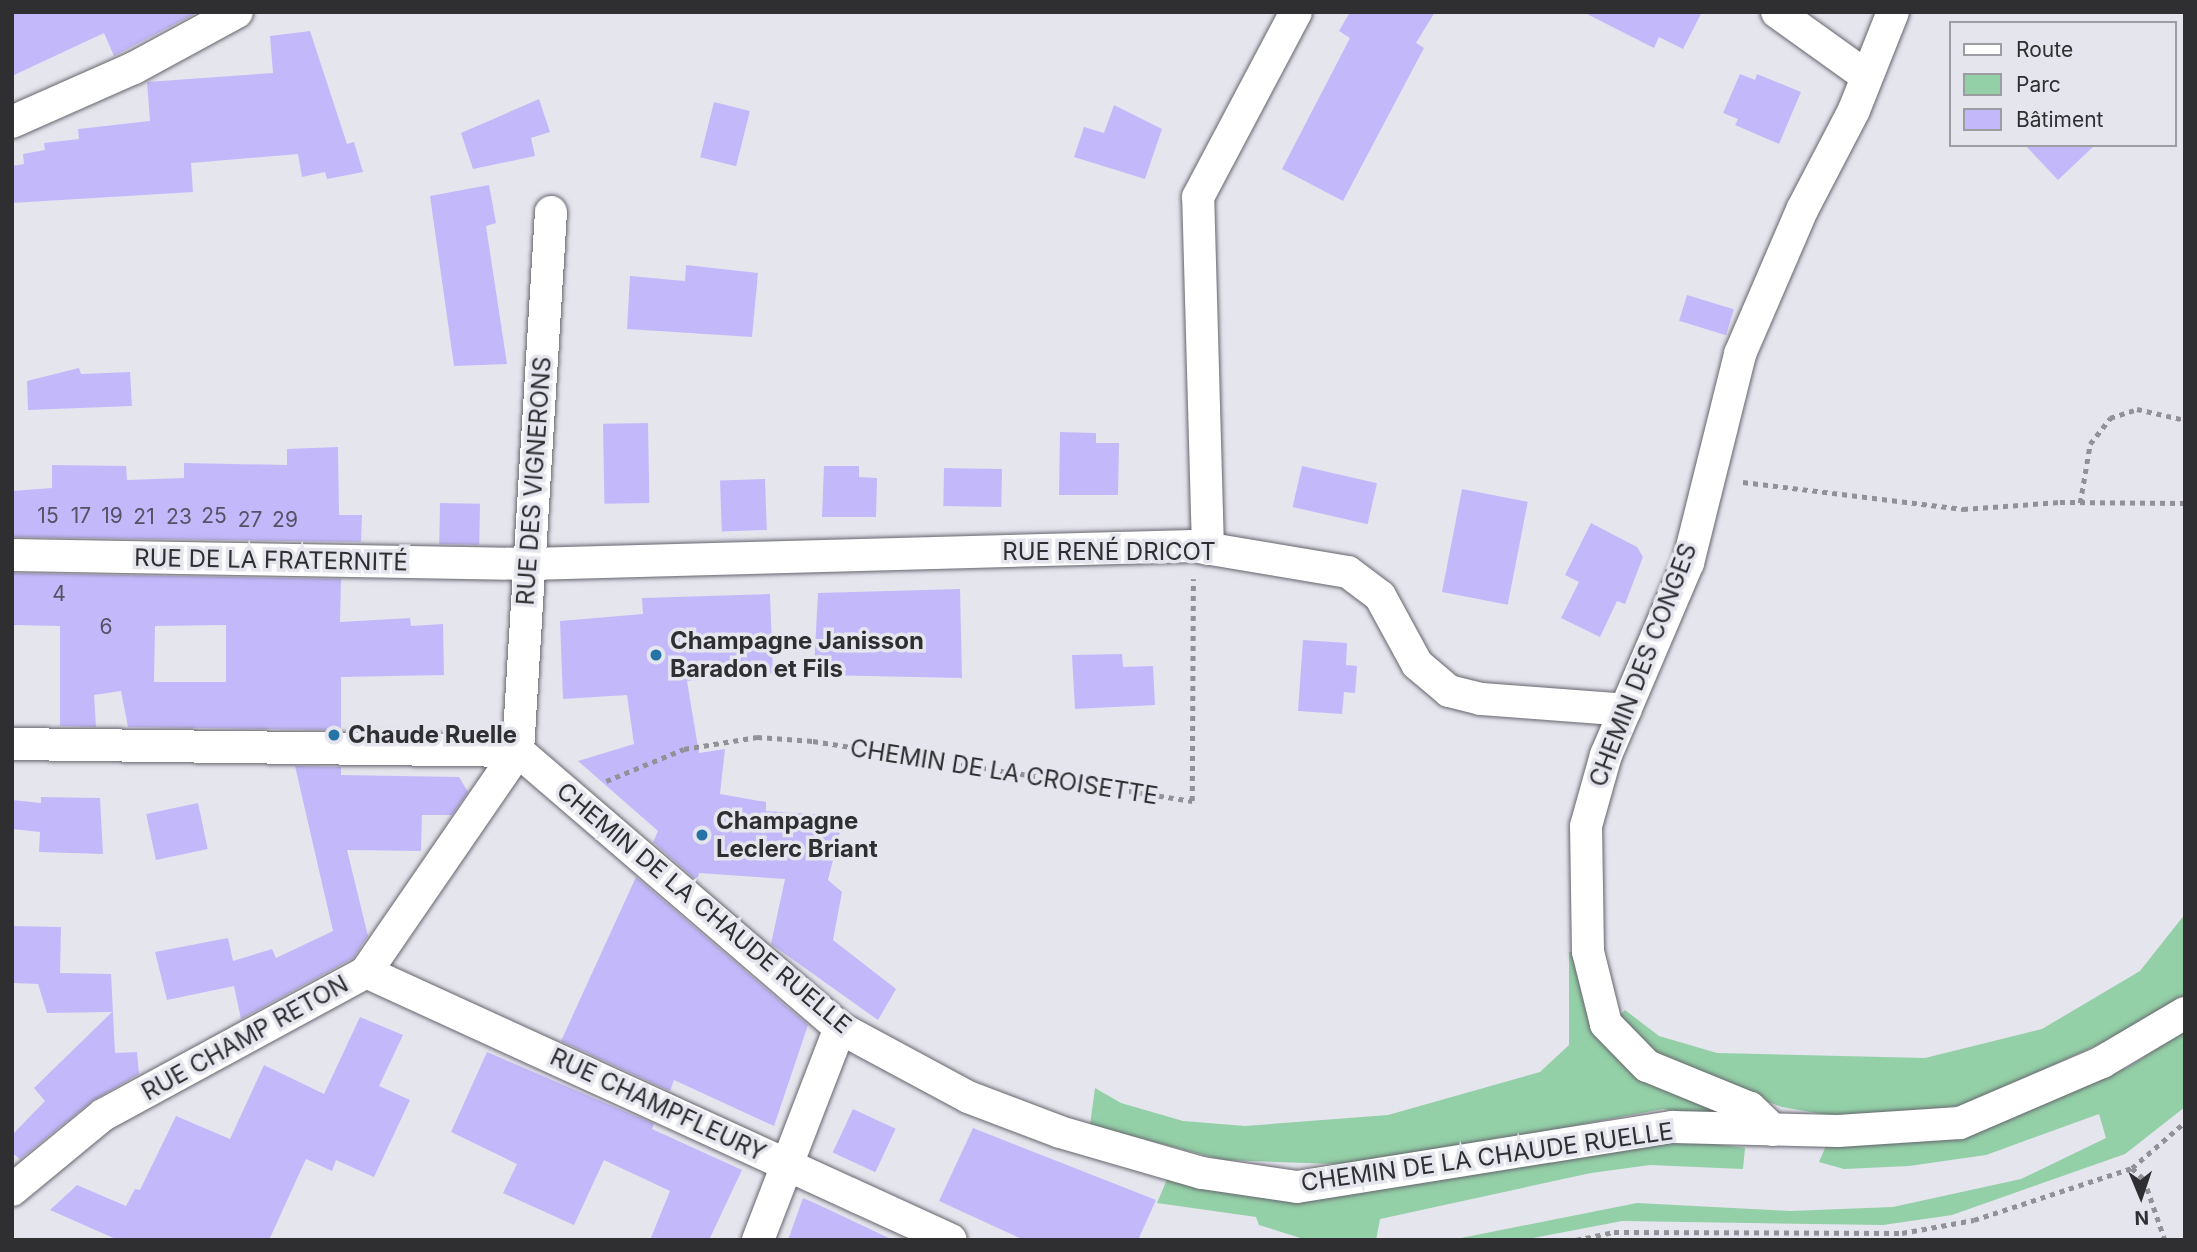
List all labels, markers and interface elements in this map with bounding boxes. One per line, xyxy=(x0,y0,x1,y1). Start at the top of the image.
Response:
legend xyxy=(1948,21,2176,147)
text: Route xyxy=(2016,37,2073,62)
text: Parc xyxy=(2016,72,2061,97)
text: Bâtiment xyxy=(2016,107,2103,132)
street label: RUE DES VIGNERONS xyxy=(511,356,557,606)
house number: 15 xyxy=(37,503,59,529)
house number: 17 xyxy=(71,503,91,529)
house number: 19 xyxy=(101,503,123,529)
house number: 25 xyxy=(201,503,227,529)
house number: 21 xyxy=(133,504,155,530)
house number: 23 xyxy=(166,504,192,530)
house number: 27 xyxy=(238,507,262,533)
house number: 29 xyxy=(272,507,298,533)
street label: RUE RENÉ DRICOT xyxy=(1002,538,1216,566)
street label: CHEMIN DES CONGES xyxy=(1583,539,1703,791)
street label: RUE DE LA FRATERNITÉ xyxy=(134,543,408,577)
house number: 4 xyxy=(52,581,66,607)
house number: 6 xyxy=(99,614,113,640)
place label: Champagne Janisson Baradon et Fils xyxy=(670,627,924,683)
marker: Champagne Janisson Baradon et Fils xyxy=(648,647,664,663)
place label: Chaude Ruelle xyxy=(348,721,517,749)
marker: Chaude Ruelle xyxy=(326,727,342,743)
street label: CHEMIN DE LA CROISETTE xyxy=(848,733,1160,811)
street label: CHEMIN DE LA CHAUDE RUELLE xyxy=(551,776,857,1040)
place label: Champagne Leclerc Briant xyxy=(716,807,878,863)
marker: Champagne Leclerc Briant xyxy=(694,827,710,843)
street label: RUE CHAMP RETON xyxy=(137,969,353,1107)
street label: RUE CHAMPFLEURY xyxy=(546,1042,770,1168)
street label: CHEMIN DE LA CHAUDE RUELLE xyxy=(1299,1117,1675,1197)
north arrow xyxy=(2106,1161,2176,1231)
text: N xyxy=(2134,1206,2149,1229)

